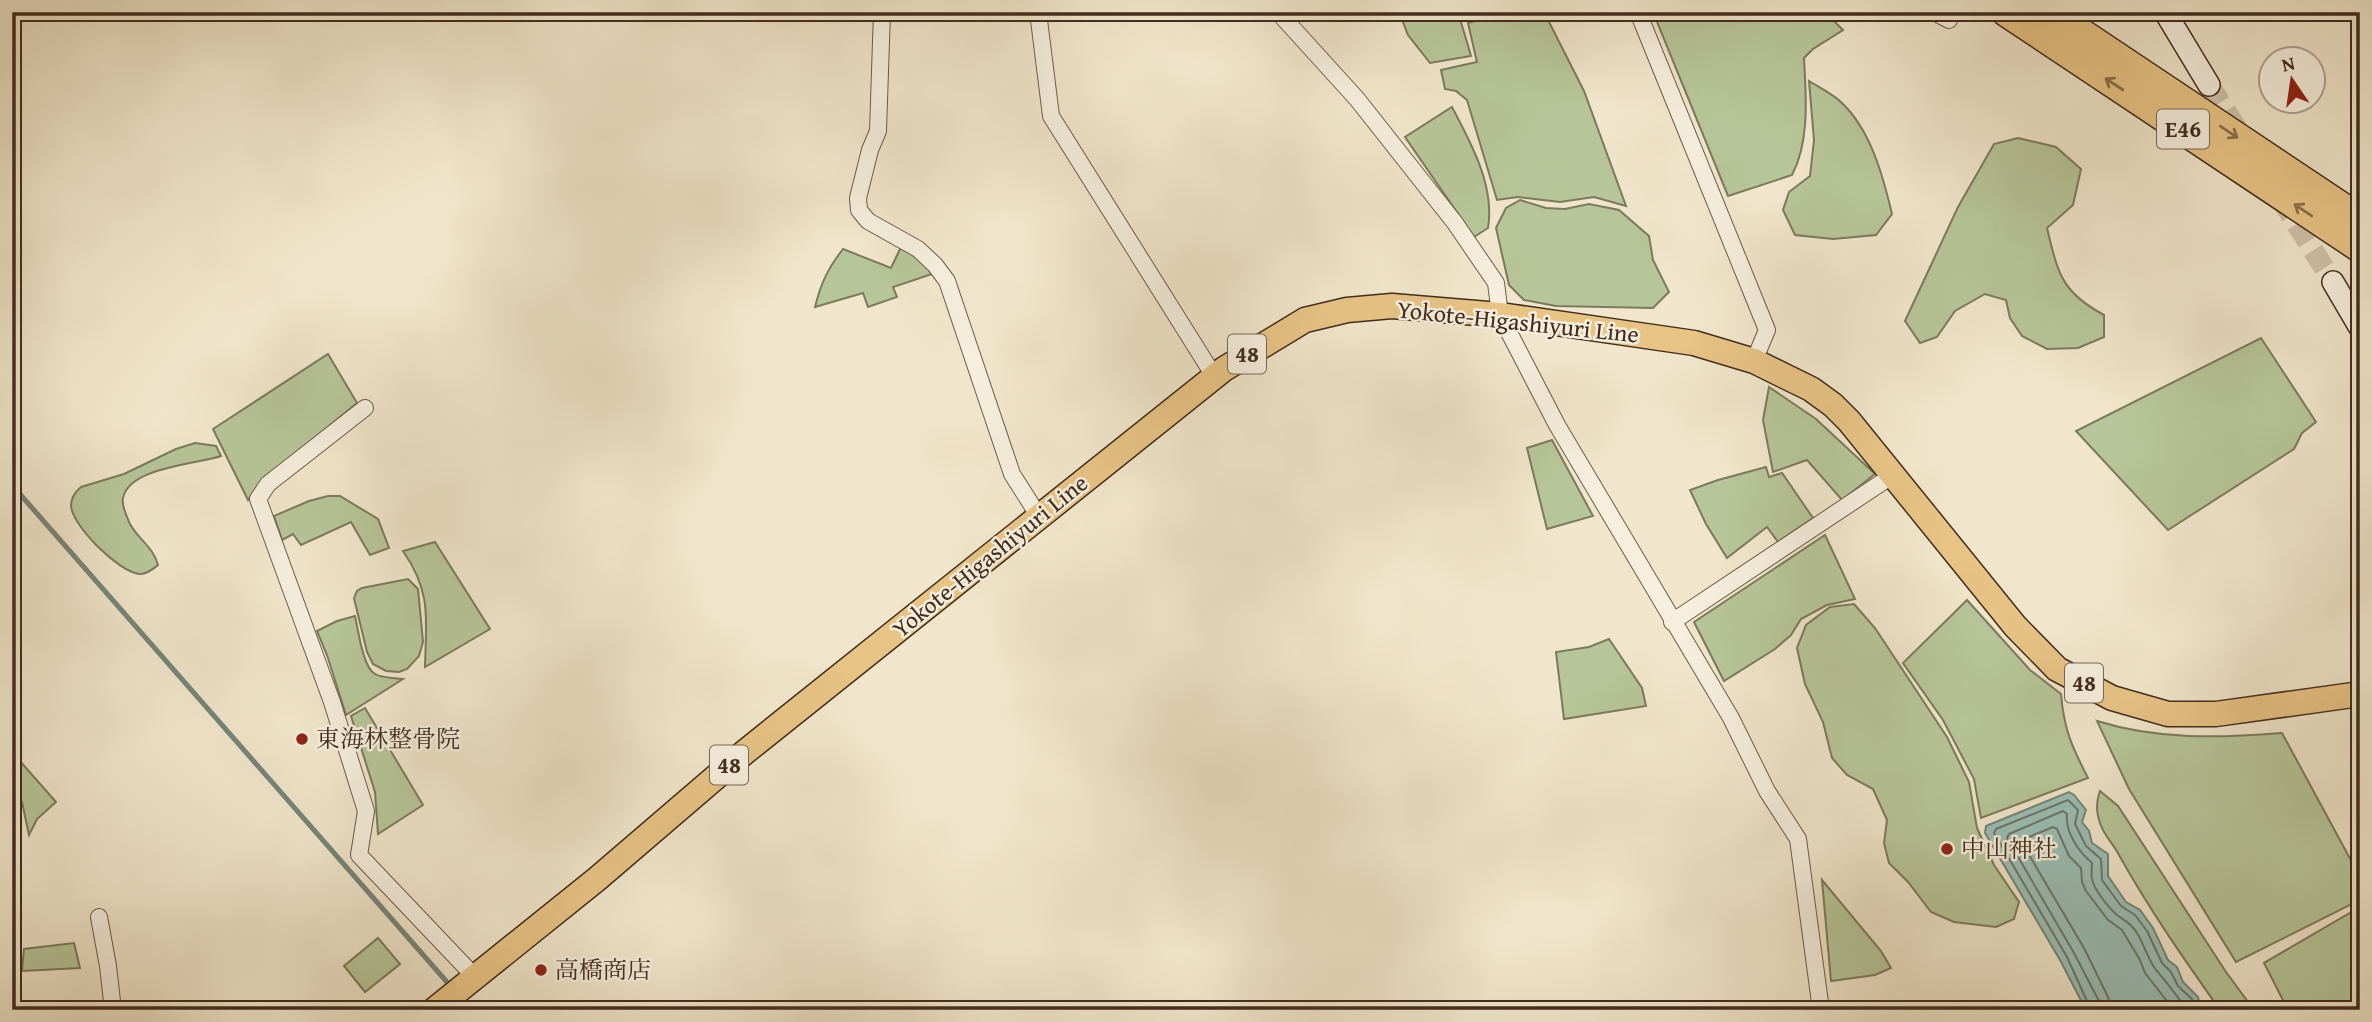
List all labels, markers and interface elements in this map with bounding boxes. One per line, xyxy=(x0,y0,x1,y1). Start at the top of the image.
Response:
north arrow xyxy=(2256,46,2326,116)
text: N xyxy=(2279,48,2298,79)
one-way arrow xyxy=(2105,76,2124,91)
road number: E46 xyxy=(2157,110,2209,148)
one-way arrow xyxy=(2219,125,2239,139)
one-way arrow xyxy=(2294,203,2313,217)
street label: Yokote-Higashiyuri Line xyxy=(1395,291,1641,352)
road number: 48 xyxy=(1228,334,1266,374)
street label: Yokote-Higashiyuri Line xyxy=(884,466,1095,646)
road number: 48 xyxy=(2065,664,2103,702)
place label: 東海林整骨院 xyxy=(316,721,460,756)
marker: 東海林整骨院 xyxy=(294,731,310,747)
road number: 48 xyxy=(710,746,748,785)
place label: 中山神社 xyxy=(1961,831,2057,866)
marker: 中山神社 xyxy=(1939,841,1955,857)
place label: 高橋商店 xyxy=(555,952,651,987)
marker: 高橋商店 xyxy=(533,962,549,978)

